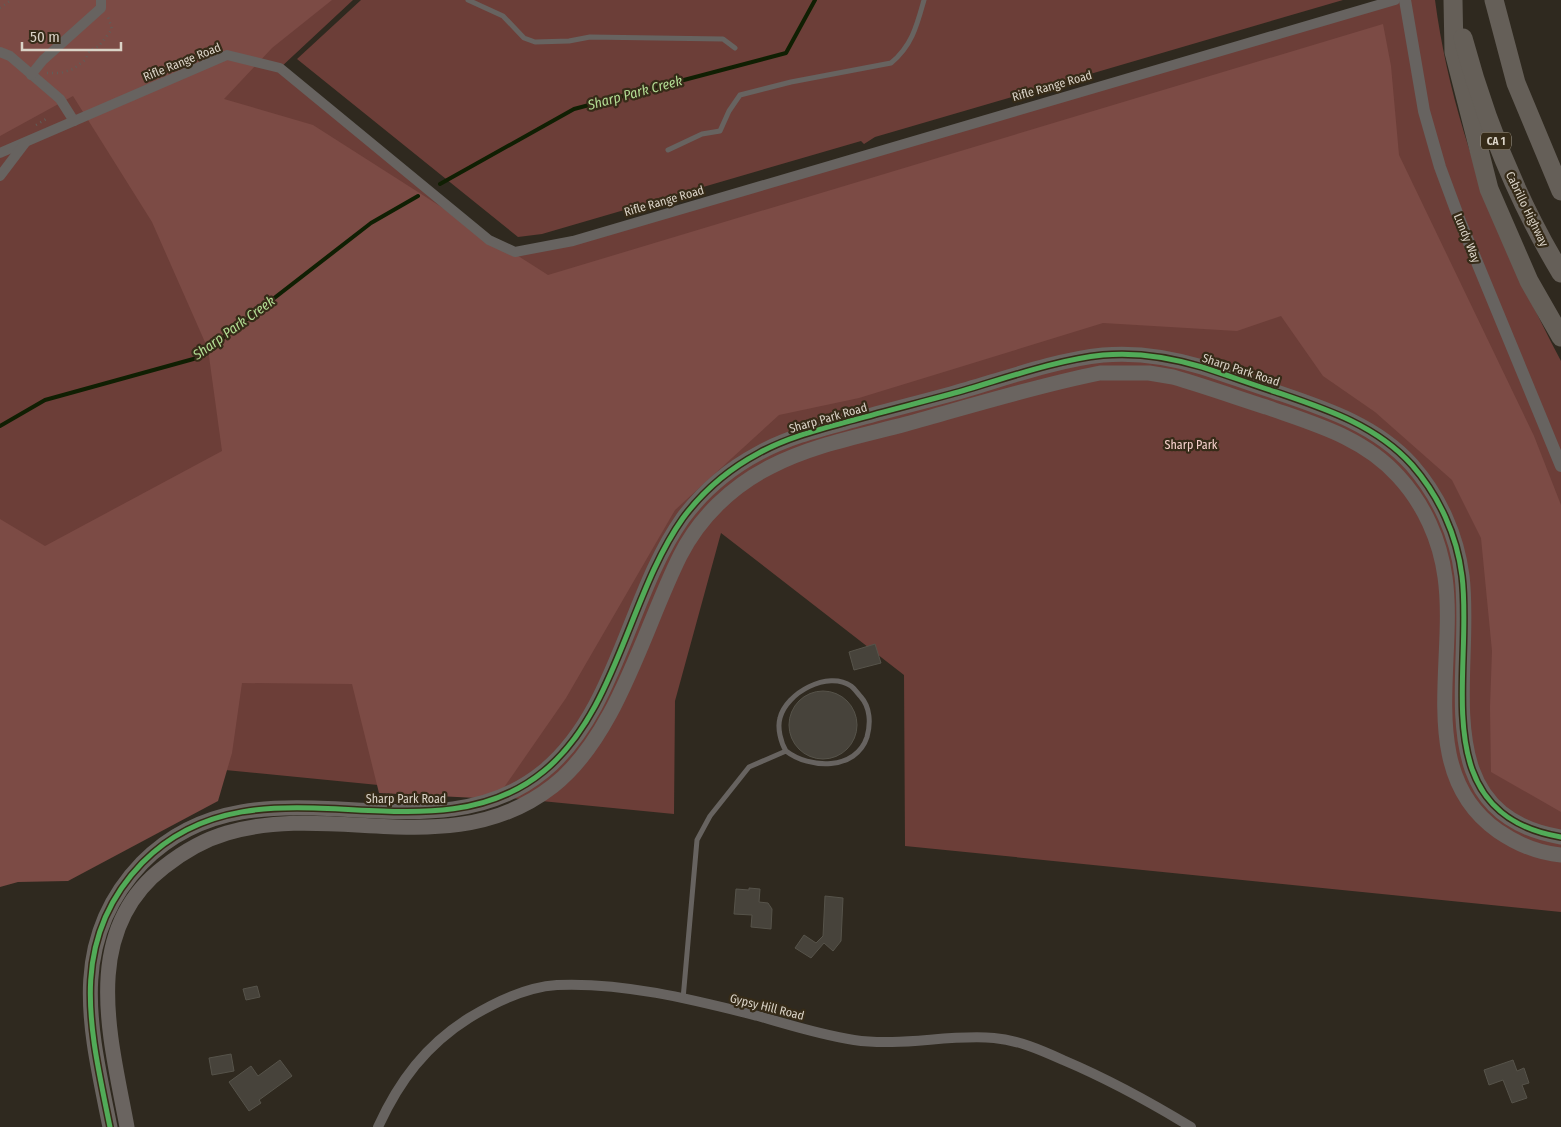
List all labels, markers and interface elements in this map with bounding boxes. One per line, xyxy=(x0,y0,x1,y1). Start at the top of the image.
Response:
scale bar xyxy=(22,20,121,52)
text: 50 m xyxy=(30,28,60,46)
street label: Rifle Range Road xyxy=(141,40,223,84)
street label: Rifle Range Road xyxy=(1010,68,1094,104)
water label: Sharp Park Creek xyxy=(585,72,684,114)
road number: CA 1 xyxy=(1481,132,1511,150)
street label: Cabrillo Highway xyxy=(1503,169,1552,249)
street label: Rifle Range Road xyxy=(622,183,706,219)
street label: Lundy Way xyxy=(1451,211,1483,265)
water label: Sharp Park Creek xyxy=(189,292,278,364)
street label: Sharp Park Road xyxy=(1201,351,1281,389)
street label: Sharp Park Road xyxy=(787,400,869,436)
park label: Sharp Park xyxy=(1165,438,1218,452)
street label: Sharp Park Road xyxy=(366,792,446,806)
street label: Gypsy Hill Road xyxy=(728,991,806,1023)

